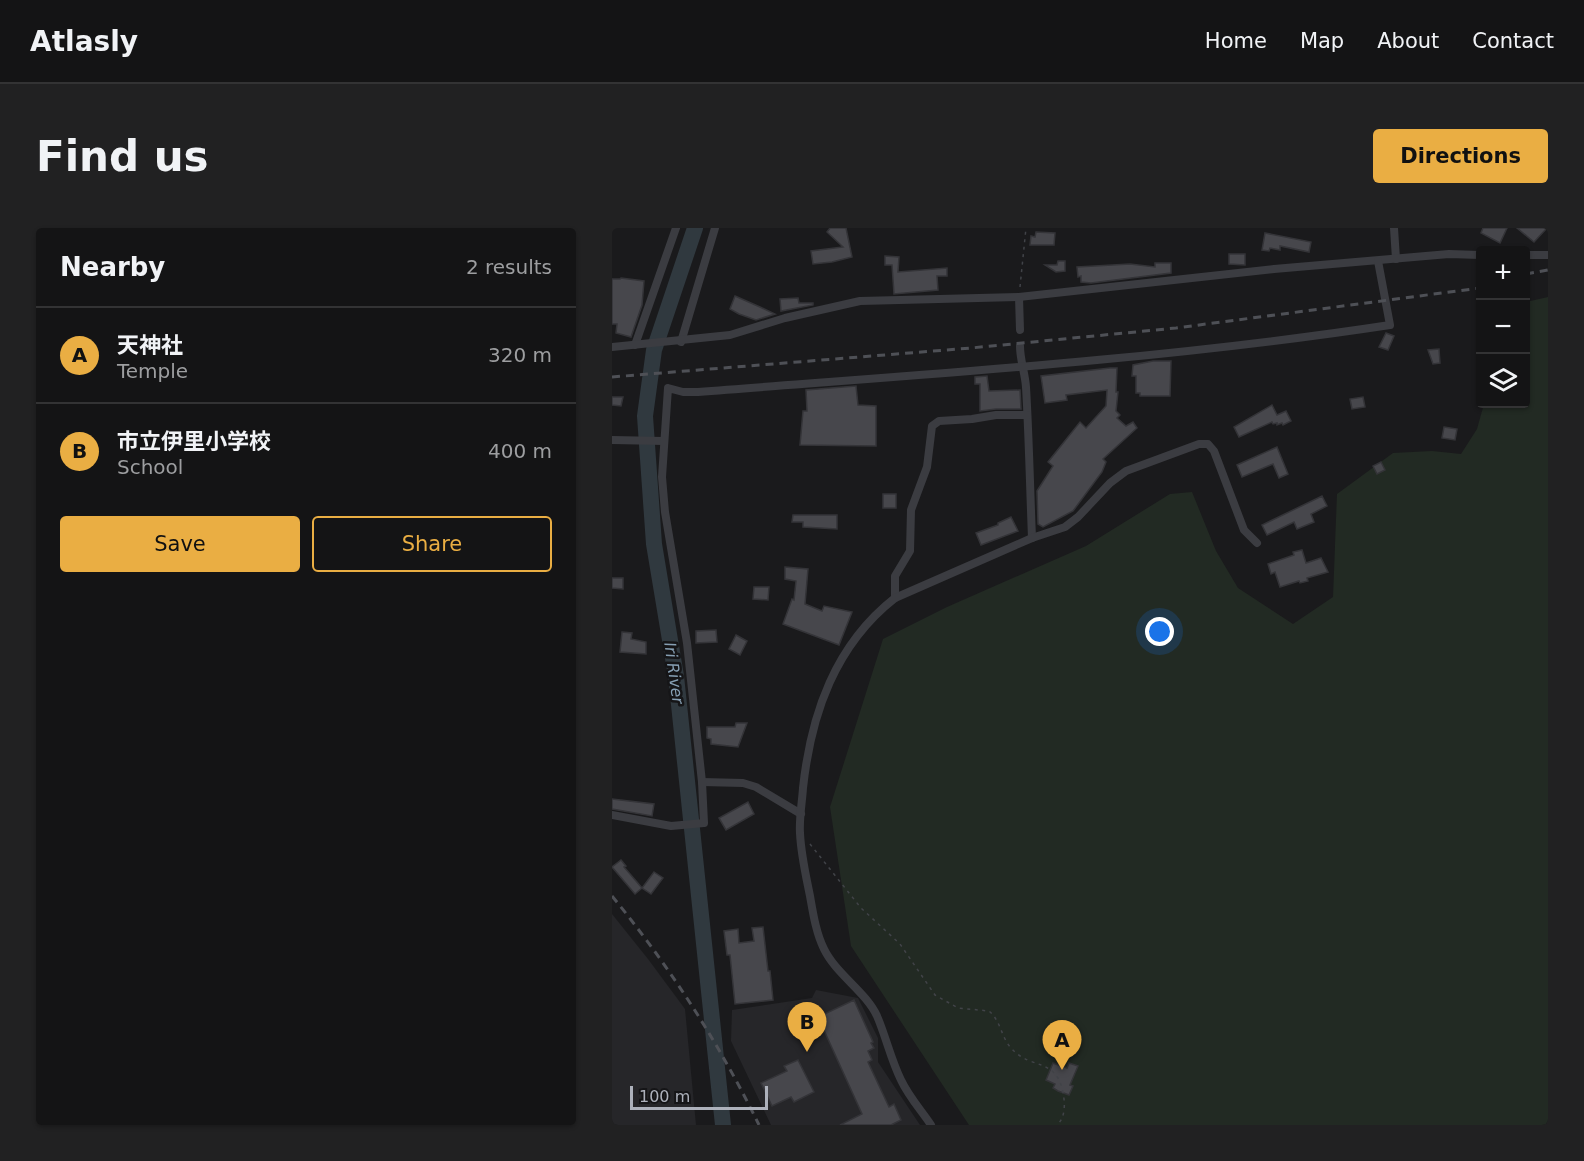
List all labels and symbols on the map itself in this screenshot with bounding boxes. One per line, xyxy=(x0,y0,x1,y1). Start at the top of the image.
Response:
your location xyxy=(1145,617,1174,646)
water label: Iri River xyxy=(660,641,688,707)
pin: B xyxy=(788,1002,826,1052)
pin: A xyxy=(1042,1020,1082,1070)
scale bar xyxy=(630,1083,768,1110)

